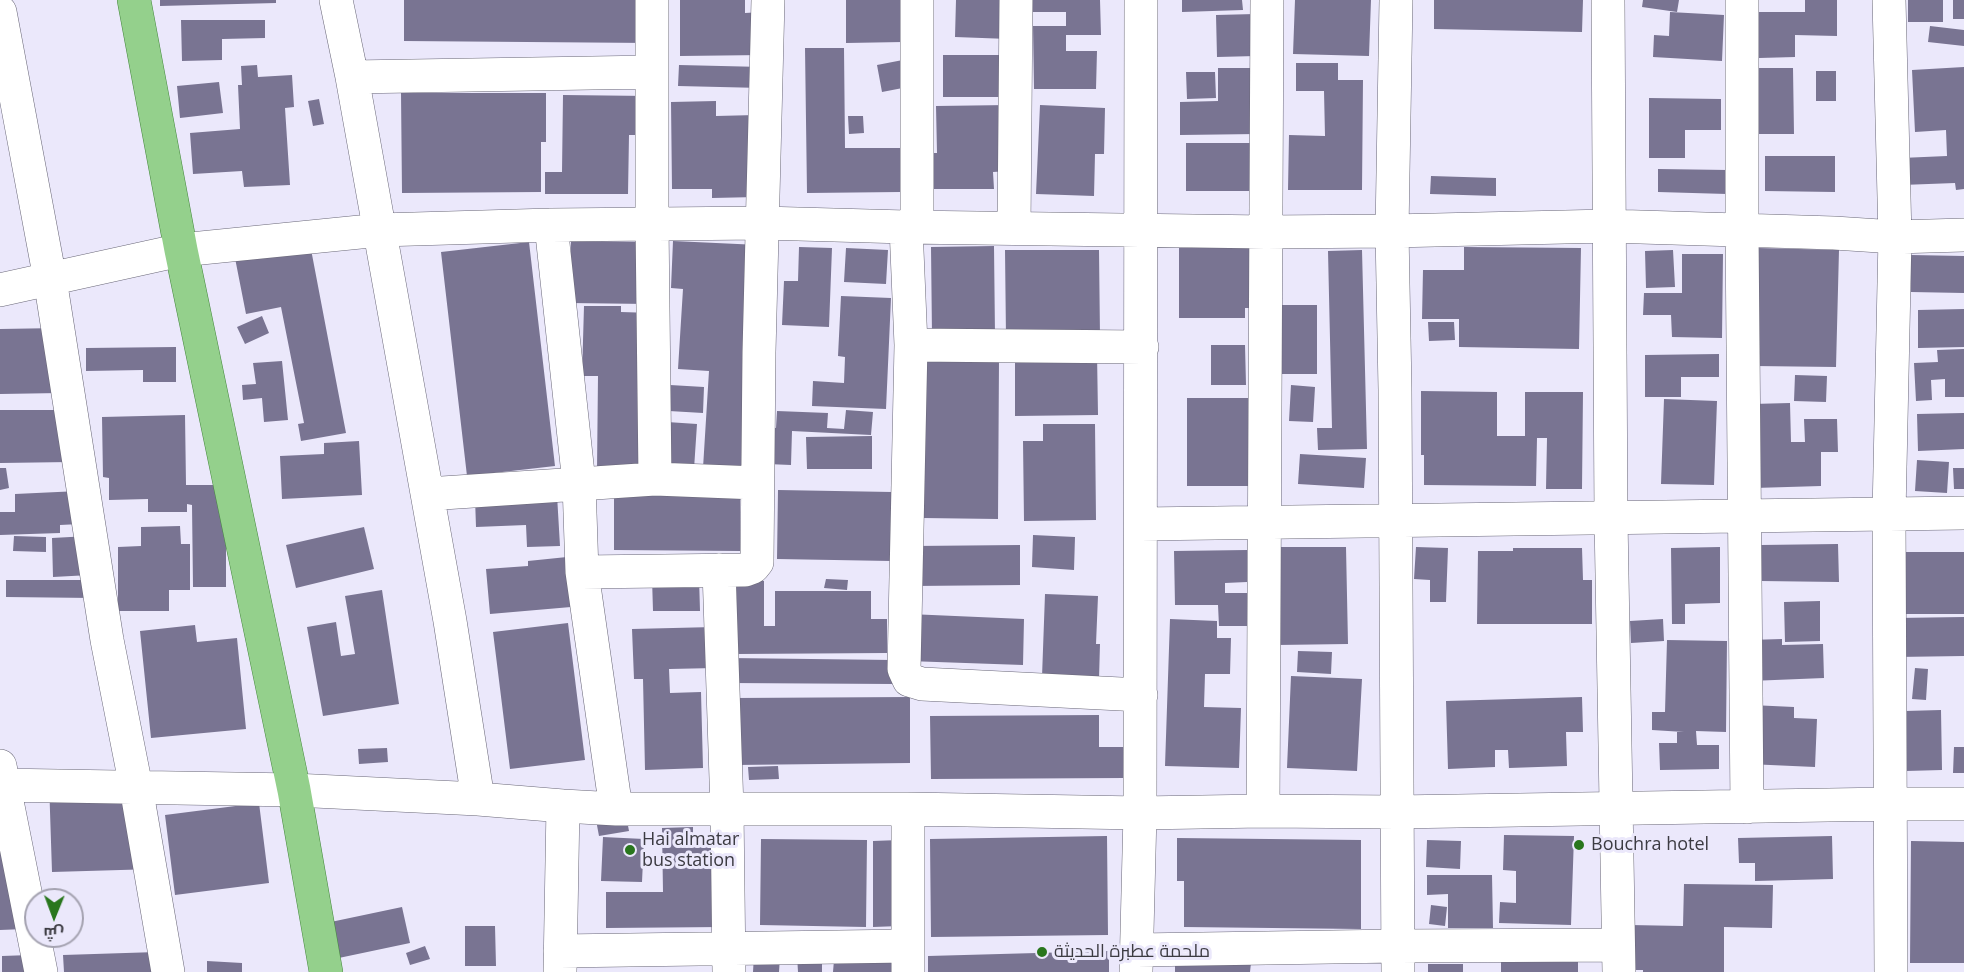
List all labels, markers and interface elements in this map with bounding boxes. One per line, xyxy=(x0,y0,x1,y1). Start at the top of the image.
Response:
place label: Hai almatar bus station xyxy=(642,829,739,872)
place label: Bouchra hotel xyxy=(1591,834,1709,856)
marker: Bouchra hotel xyxy=(1572,838,1586,852)
marker: Hai almatar bus station xyxy=(623,843,637,857)
north arrow xyxy=(24,888,84,948)
text: ش xyxy=(43,923,64,945)
place label: ملحمة عطبرة الحديثة xyxy=(1054,941,1210,963)
marker: ملحمة عطبرة الحديثة xyxy=(1035,945,1049,959)

